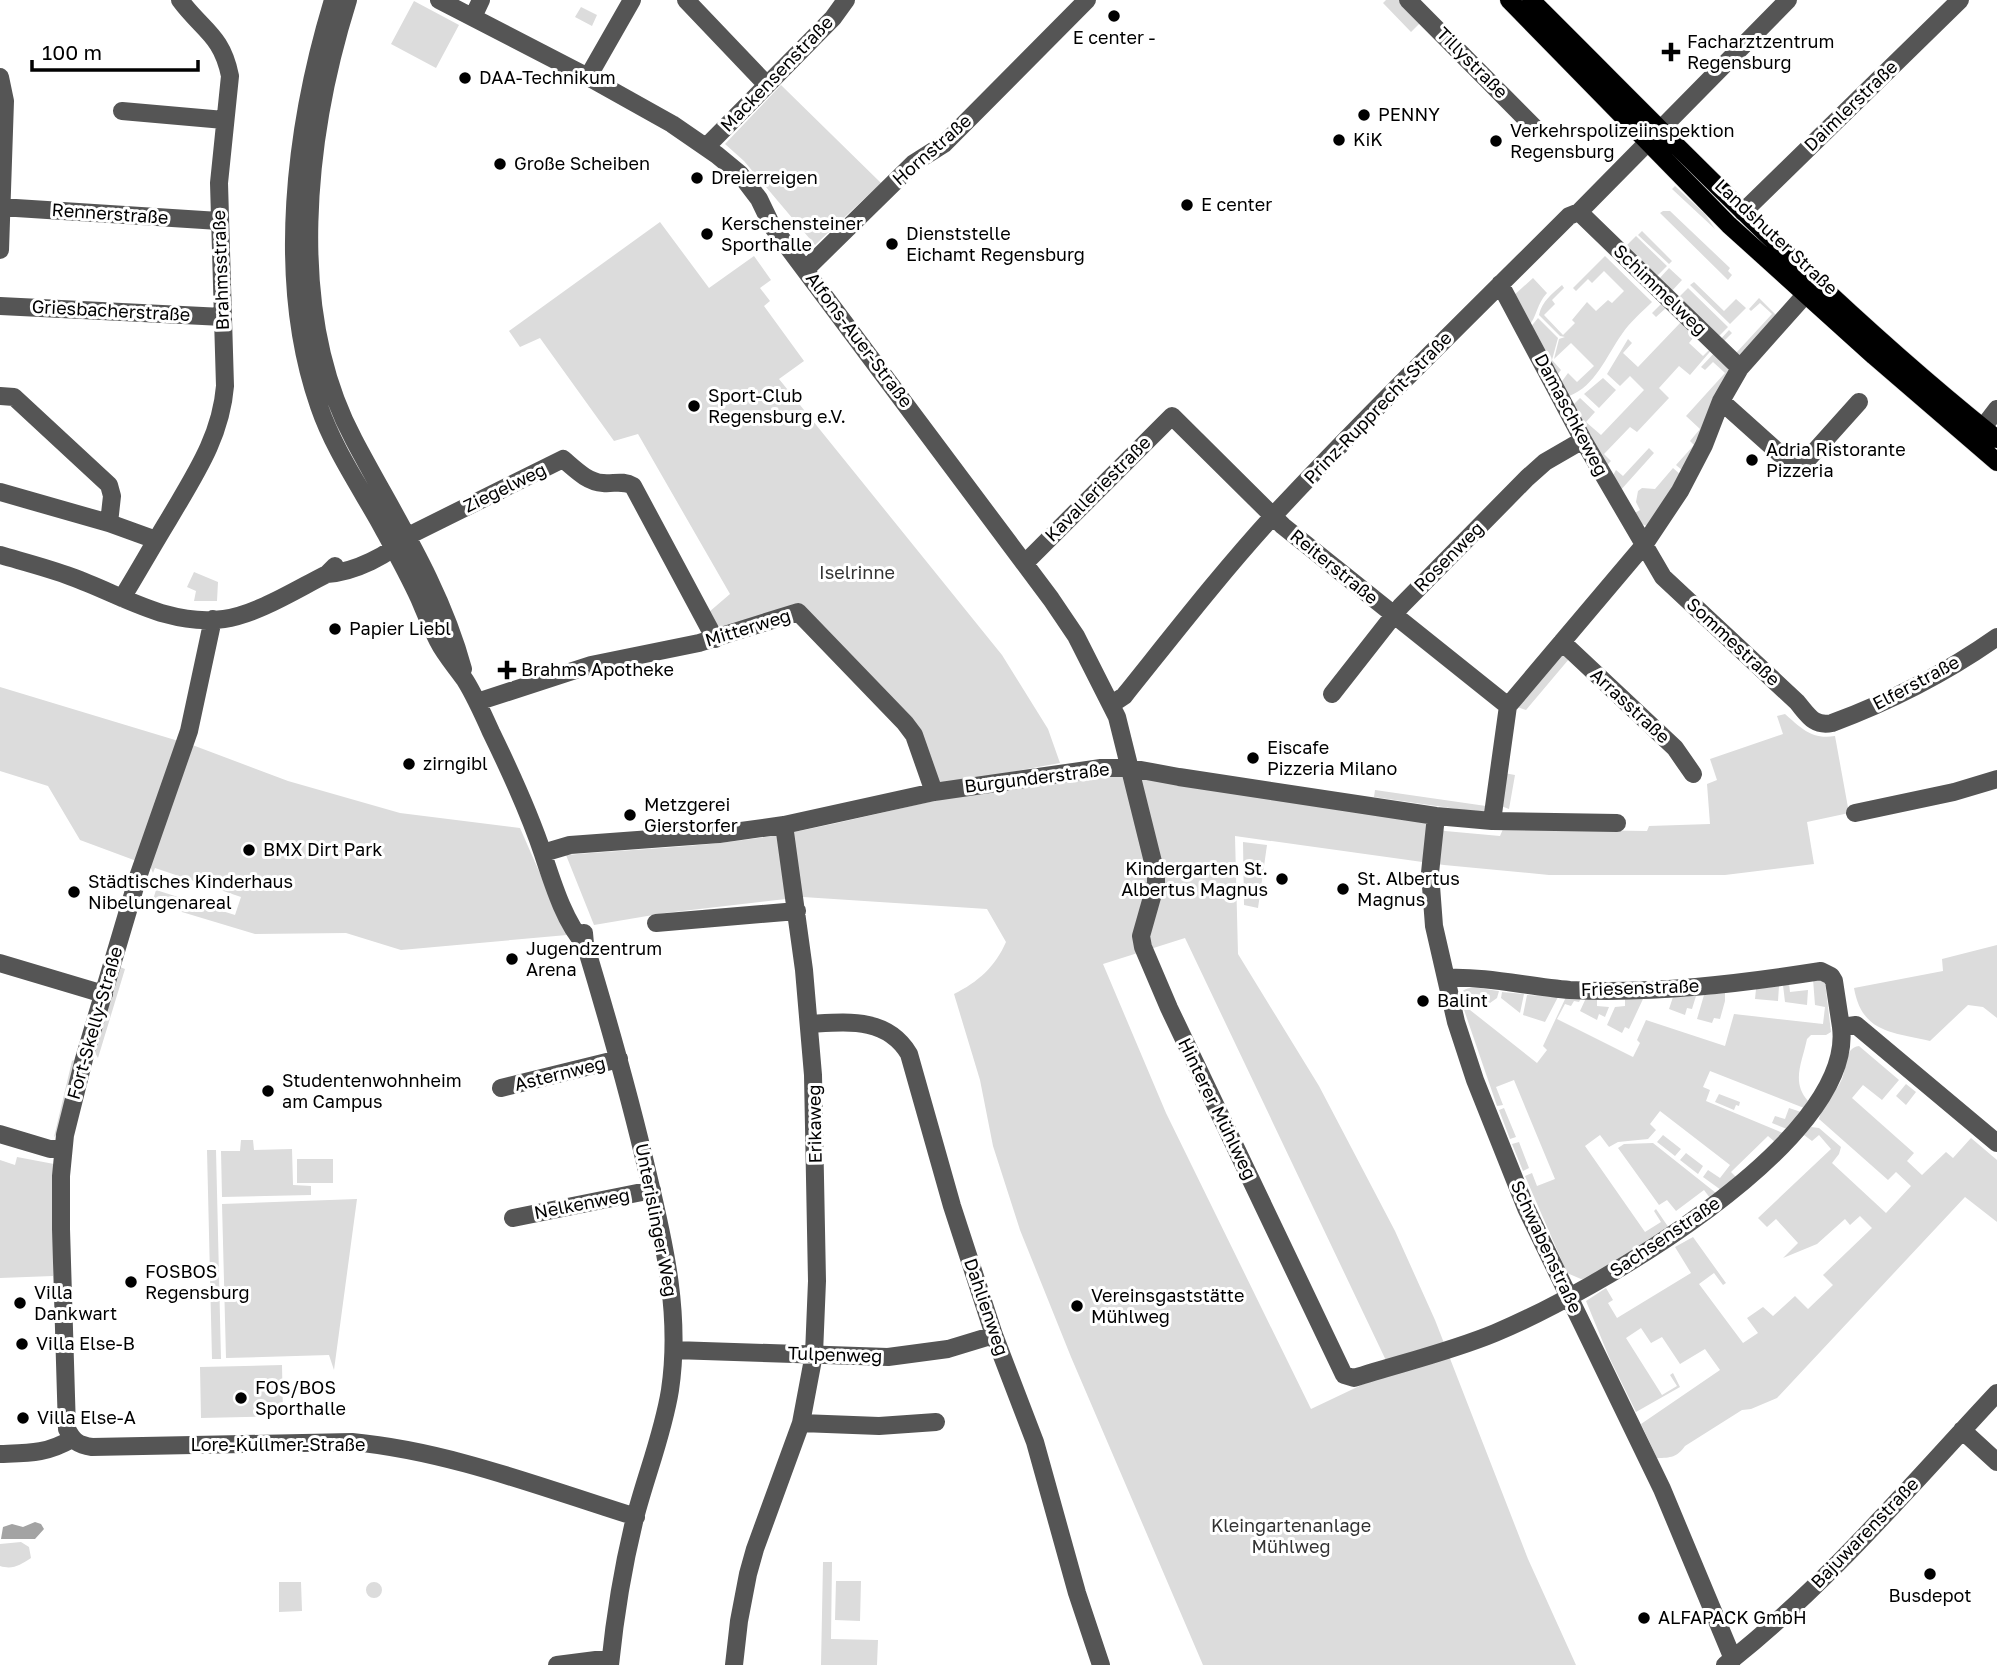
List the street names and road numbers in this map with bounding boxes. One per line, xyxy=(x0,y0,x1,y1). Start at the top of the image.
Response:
street label: Mackensenstraße xyxy=(715,11,837,136)
street label: Tillystraße xyxy=(1432,22,1513,103)
street label: Daimlerstraße xyxy=(1799,55,1902,155)
street label: Hornstraße xyxy=(887,109,975,189)
street label: Landshuter Straße xyxy=(1711,174,1843,299)
street label: Rennerstraße xyxy=(51,198,169,228)
street label: Brahmsstraße xyxy=(207,210,233,331)
street label: Schimmelweg xyxy=(1610,239,1712,339)
street label: Alfons-Auer-Straße xyxy=(802,267,918,411)
street label: Griesbacherstraße xyxy=(31,295,191,325)
street label: Prinz-Rupprecht-Straße xyxy=(1299,327,1456,488)
street label: Damaschkeweg xyxy=(1530,350,1613,479)
street label: Kavalleriestraße xyxy=(1040,431,1155,546)
street label: Ziegelweg xyxy=(460,458,549,517)
street label: Rosenweg xyxy=(1409,517,1488,596)
street label: Reiterstraße xyxy=(1286,524,1383,608)
street label: Sommestraße xyxy=(1683,593,1785,690)
street label: Mitterweg xyxy=(702,604,793,650)
street label: Elferstraße xyxy=(1868,650,1963,714)
street label: Arrasstraße xyxy=(1587,663,1675,748)
street label: Burgunderstraße xyxy=(963,757,1111,797)
street label: Fort-Skelly-Straße xyxy=(62,944,126,1102)
street label: Friesenstraße xyxy=(1580,974,1700,1000)
street label: Hinterer Mühlweg xyxy=(1174,1034,1262,1183)
street label: Asternweg xyxy=(512,1051,608,1095)
street label: Erikaweg xyxy=(802,1084,826,1164)
street label: Unterislinger Weg xyxy=(631,1141,683,1298)
street label: Schwabenstraße xyxy=(1507,1177,1587,1316)
street label: Nelkenweg xyxy=(532,1183,631,1223)
street label: Sachsenstraße xyxy=(1605,1191,1724,1281)
street label: Dahlienweg xyxy=(960,1255,1014,1358)
street label: Tulpenweg xyxy=(787,1341,883,1367)
street label: Lore-Kullmer-Straße xyxy=(191,1433,365,1455)
street label: Bajuwarenstraße xyxy=(1806,1472,1923,1592)

